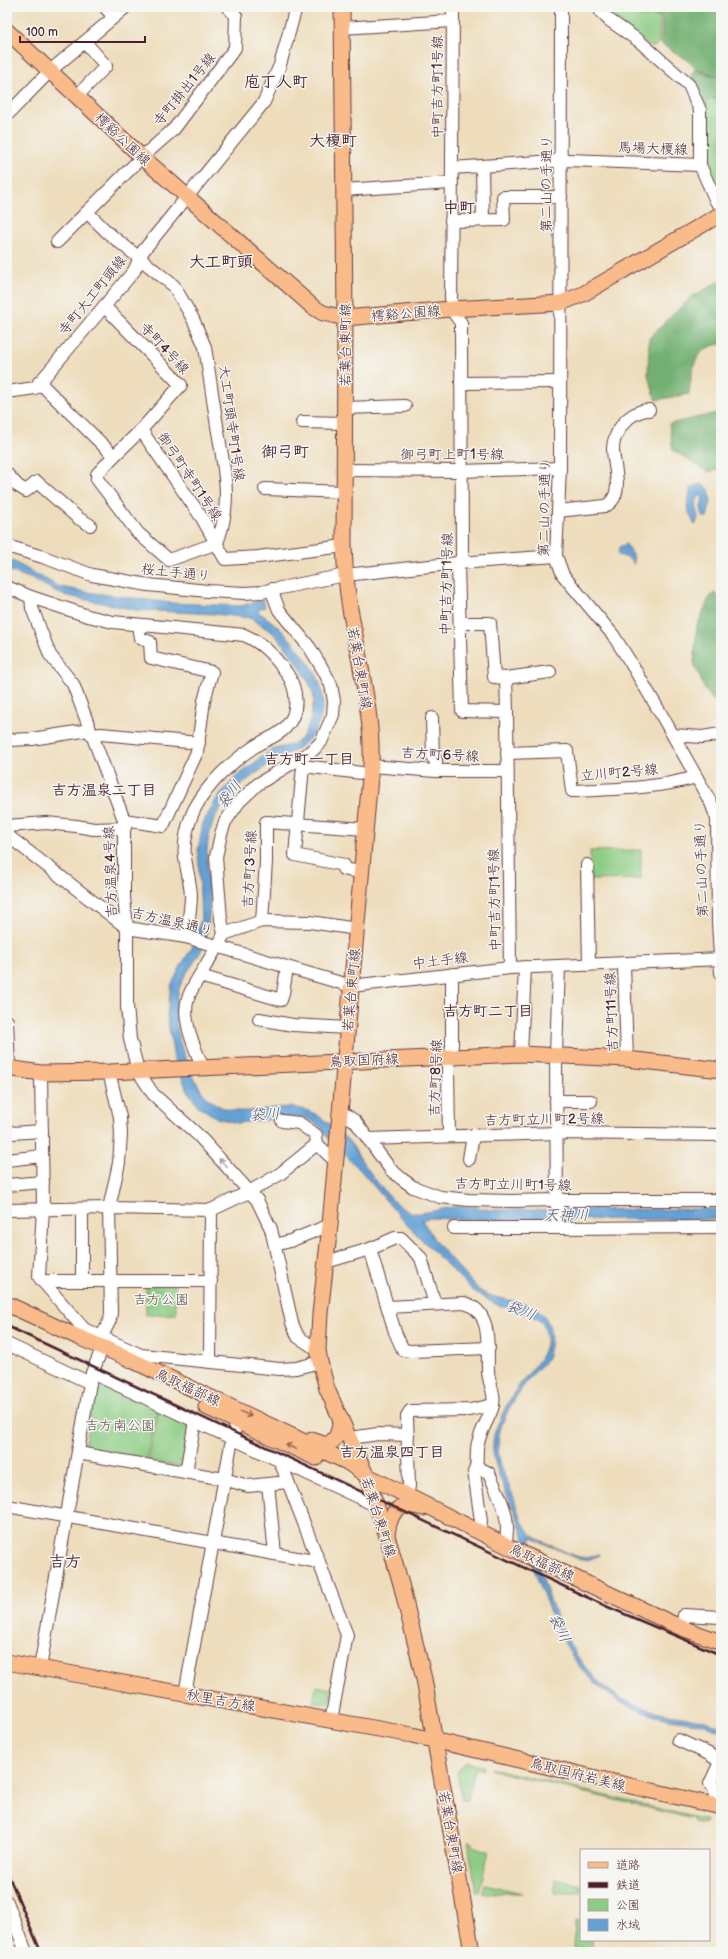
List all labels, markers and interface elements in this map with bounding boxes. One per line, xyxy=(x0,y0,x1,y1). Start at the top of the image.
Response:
scale bar xyxy=(20,18,145,44)
text: 100 m xyxy=(26,25,58,40)
street label: 中町吉方町1号線 xyxy=(429,35,446,139)
street label: 寺町掛出1号線 xyxy=(150,49,219,129)
district label: 庖丁人町 xyxy=(244,73,308,92)
street label: 樗谿公園線 xyxy=(91,109,154,169)
district label: 大榎町 xyxy=(309,132,357,151)
street label: 第二山の手通り xyxy=(538,135,555,233)
street label: 馬場大榎線 xyxy=(618,139,688,158)
district label: 中町 xyxy=(443,199,475,218)
street label: 寺町大工町頭線 xyxy=(55,252,130,339)
district label: 大工町頭 xyxy=(189,253,253,272)
street label: 樗谿公園線 xyxy=(370,302,442,325)
street label: 若葉台東町線 xyxy=(337,303,354,387)
street label: 寺町4号線 xyxy=(136,319,193,378)
street label: 大工町頭寺町1号線 xyxy=(215,364,248,482)
street label: 御弓町寺町1号線 xyxy=(154,429,226,524)
district label: 御弓町 xyxy=(261,443,309,462)
street label: 御弓町上町1号線 xyxy=(400,446,504,463)
street label: 第二山の手通り xyxy=(535,459,554,557)
street label: 中町吉方町1号線 xyxy=(437,532,456,636)
street label: 桜土手通り xyxy=(140,560,212,585)
street label: 若葉台東町線 xyxy=(344,625,375,711)
street label: 吉方町6号線 xyxy=(400,744,480,765)
district label: 吉方町一丁目 xyxy=(264,750,354,769)
street label: 立川町2号線 xyxy=(579,761,659,784)
water label: 袋川 xyxy=(213,777,246,812)
district label: 吉方温泉二丁目 xyxy=(51,781,157,800)
street label: 第二山の手通り xyxy=(691,820,712,918)
street label: 吉方温泉4号線 xyxy=(100,825,121,919)
street label: 吉方町3号線 xyxy=(239,829,260,909)
street label: 中町吉方町1号線 xyxy=(485,848,504,952)
street label: 吉方温泉通り xyxy=(129,904,215,939)
street label: 若葉台東町線 xyxy=(339,947,364,1033)
street label: 中土手線 xyxy=(411,949,469,972)
street label: 吉方町11号線 xyxy=(602,971,621,1053)
district label: 吉方町二丁目 xyxy=(443,1002,533,1021)
street label: 吉方町8号線 xyxy=(426,1039,445,1117)
street label: 鳥取国府線 xyxy=(329,1050,399,1071)
water label: 袋川 xyxy=(250,1104,281,1125)
street label: 吉方町立川町2号線 xyxy=(484,1110,604,1129)
one-way arrow xyxy=(218,1158,228,1168)
street label: 吉方町立川町1号線 xyxy=(454,1175,572,1194)
water label: 天神川 xyxy=(543,1206,589,1225)
park label: 吉方公園 xyxy=(133,1291,189,1308)
water label: 袋川 xyxy=(503,1296,538,1325)
street label: 鳥取福部線 xyxy=(152,1365,223,1410)
one-way arrow xyxy=(239,1411,251,1418)
park label: 吉方南公園 xyxy=(85,1417,155,1434)
one-way arrow xyxy=(285,1443,297,1450)
district label: 吉方温泉四丁目 xyxy=(339,1443,445,1462)
street label: 若葉台東町線 xyxy=(357,1475,400,1560)
street label: 鳥取福部線 xyxy=(506,1540,577,1585)
district label: 吉方 xyxy=(49,1553,81,1572)
water label: 袋川 xyxy=(545,1611,574,1646)
street label: 秋里吉方線 xyxy=(185,1686,257,1715)
street label: 鳥取国府岩美線 xyxy=(528,1754,627,1795)
street label: 若葉台東町線 xyxy=(435,1789,466,1875)
legend xyxy=(580,1849,710,1941)
text: 道路 xyxy=(616,1858,640,1873)
text: 鉄道 xyxy=(616,1878,640,1893)
text: 公園 xyxy=(616,1898,640,1913)
text: 水域 xyxy=(616,1918,640,1933)

